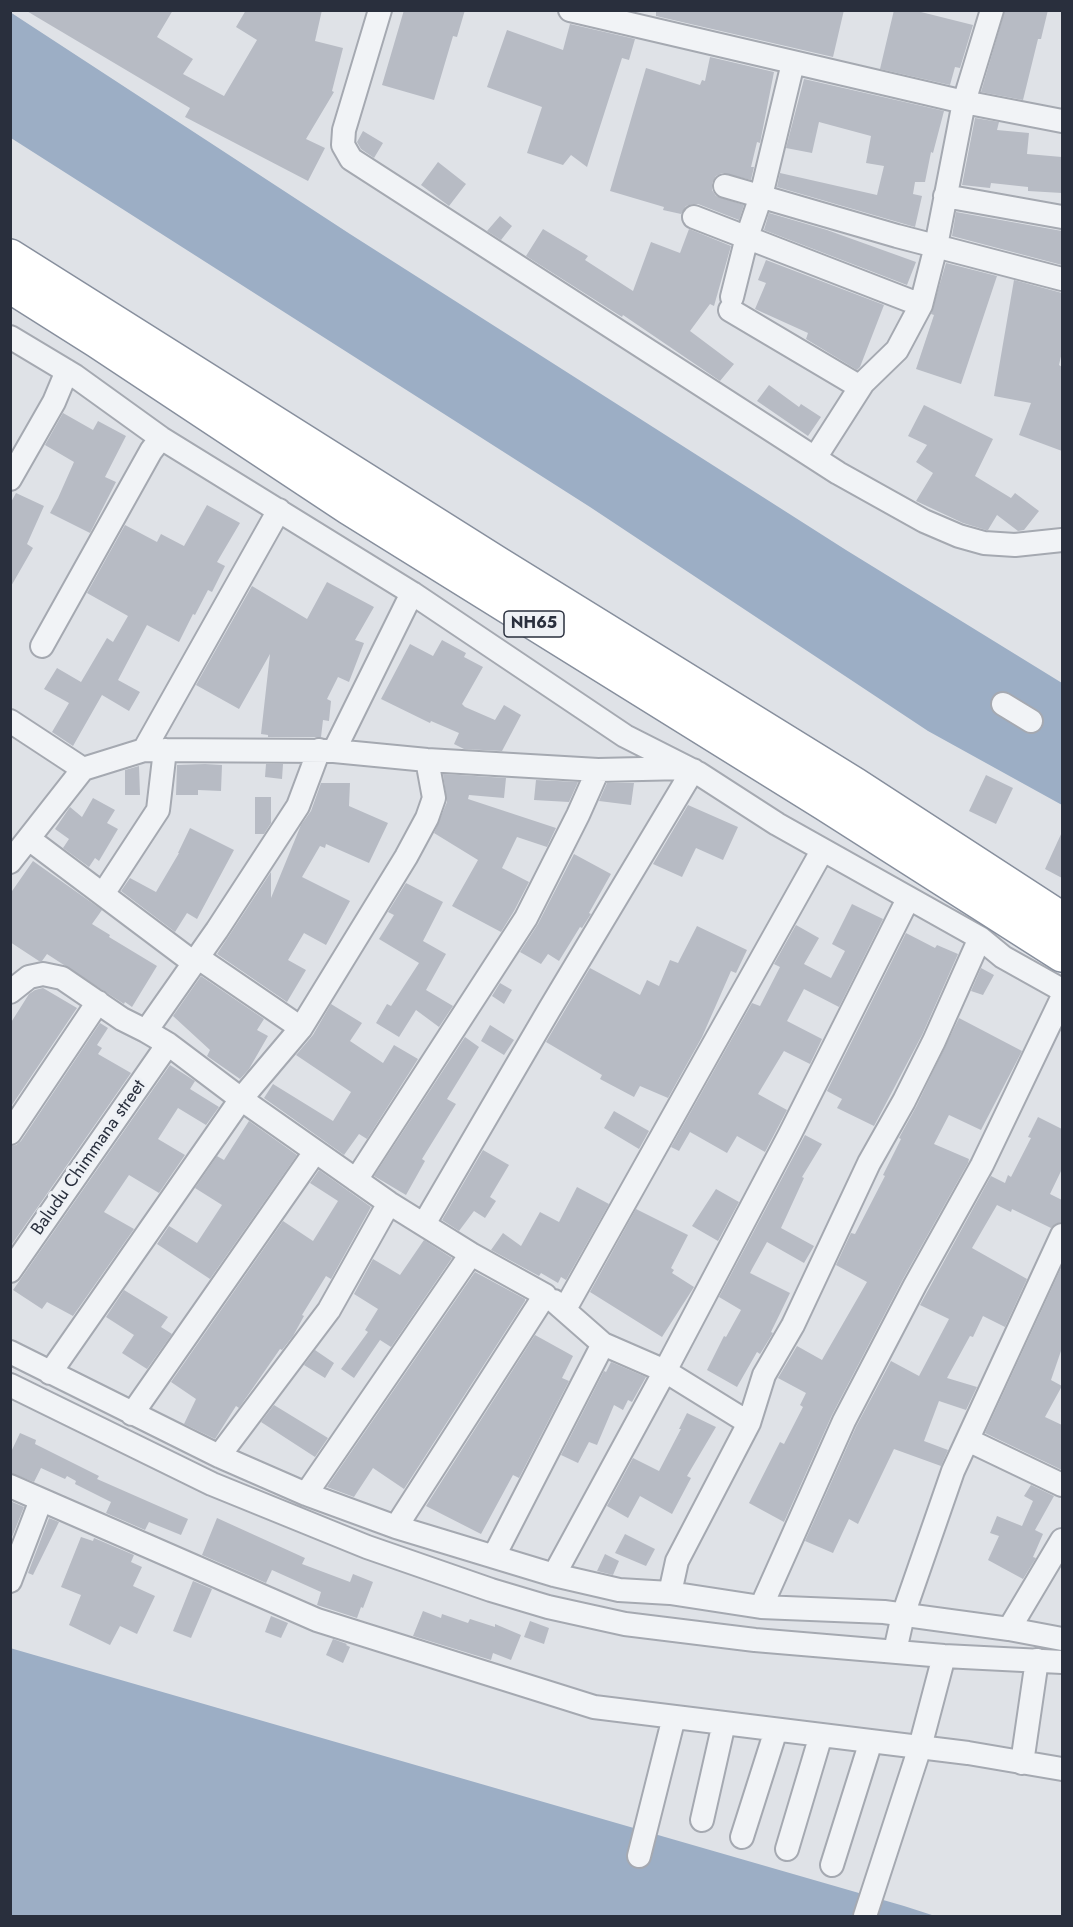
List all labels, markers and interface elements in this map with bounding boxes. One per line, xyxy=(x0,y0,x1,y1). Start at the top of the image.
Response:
road number: NH65 xyxy=(504,611,564,637)
street label: Baludu Chimmana street xyxy=(27,1076,151,1240)

